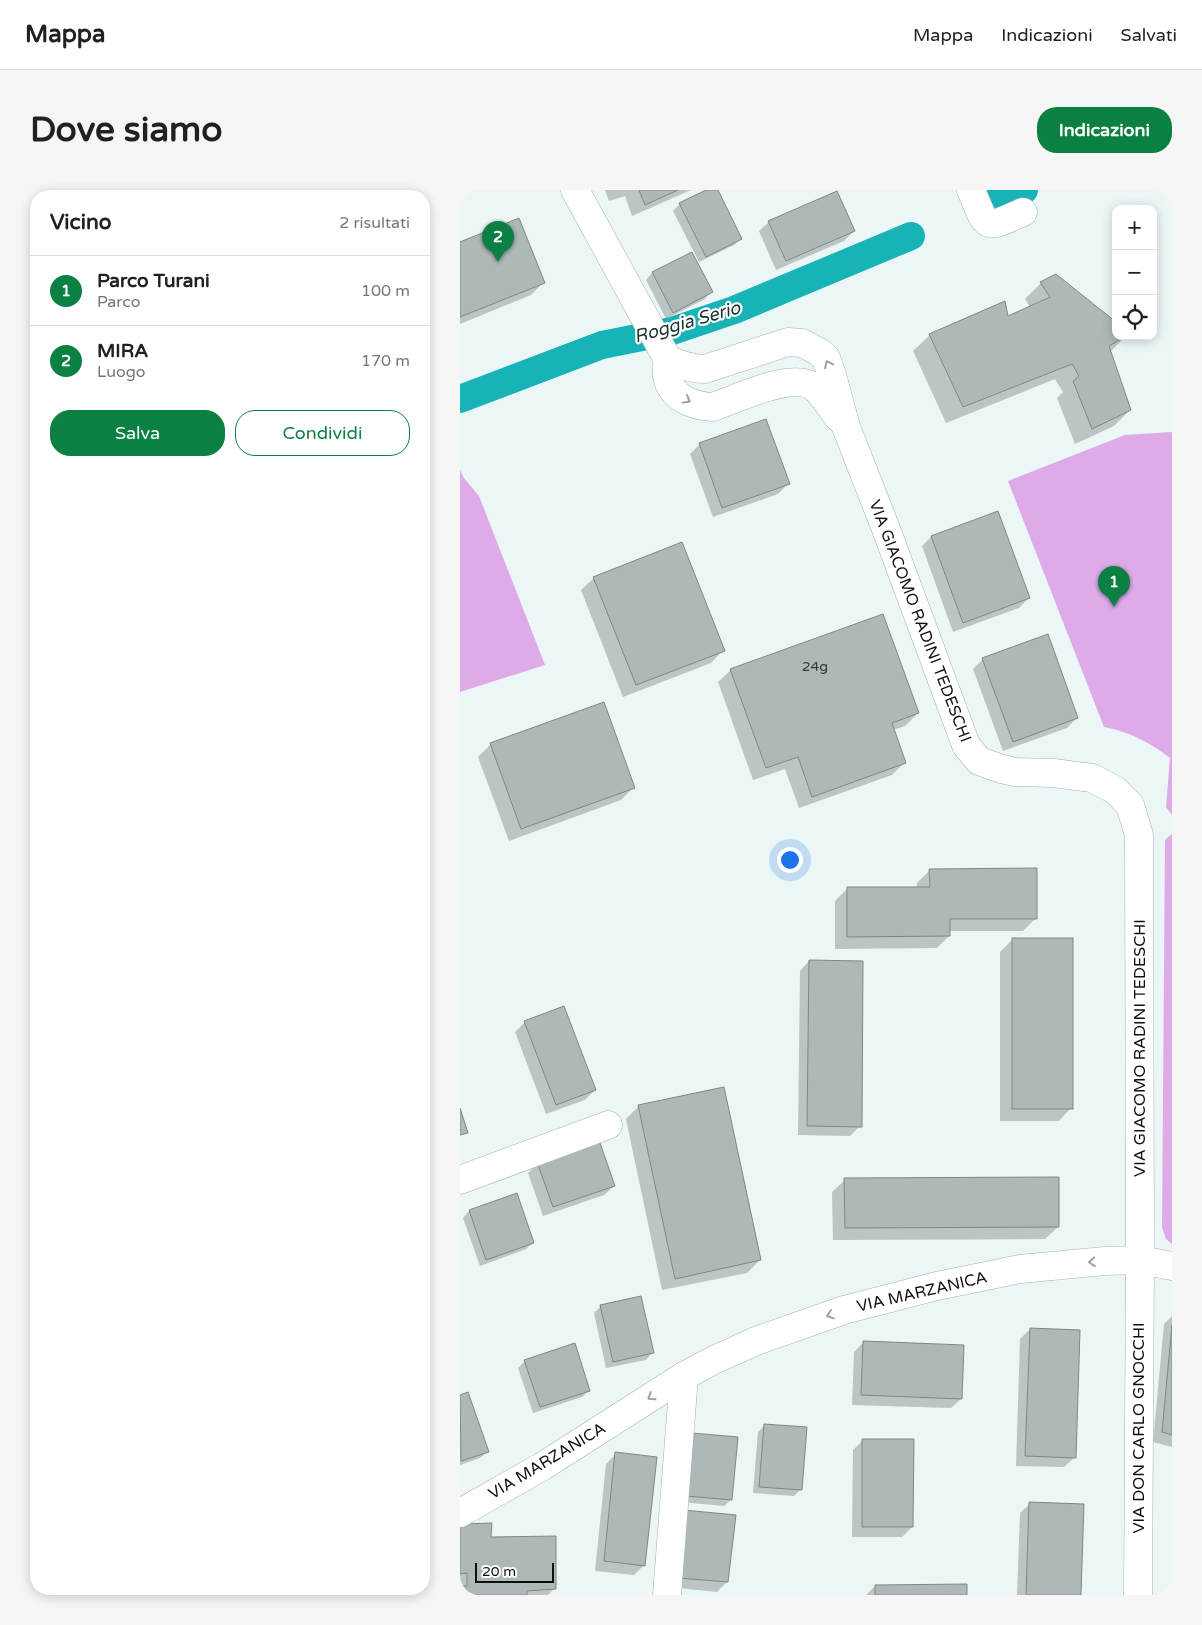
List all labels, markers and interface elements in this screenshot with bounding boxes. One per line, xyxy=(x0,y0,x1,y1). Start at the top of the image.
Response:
text: Mappa xyxy=(25,20,105,49)
text: Mappa xyxy=(913,24,973,46)
text: Indicazioni xyxy=(1001,24,1093,46)
text: Salvati xyxy=(1121,24,1177,46)
button: Indicazioni xyxy=(1037,107,1172,153)
text: Dove siamo xyxy=(30,109,222,151)
map controls xyxy=(1112,205,1157,340)
button: + xyxy=(1112,205,1157,250)
text: Vicino xyxy=(50,210,112,235)
text: 2 risultati xyxy=(339,213,410,233)
pin: 2 xyxy=(482,221,514,262)
button: − xyxy=(1112,250,1157,295)
text: Parco Turani xyxy=(97,270,210,292)
text: 1 xyxy=(61,281,71,301)
text: 100 m xyxy=(361,281,410,301)
text: Parco xyxy=(97,292,140,312)
button: locate xyxy=(1112,295,1157,340)
water label: Roggia Serio xyxy=(631,296,744,348)
text: MIRA xyxy=(97,340,148,362)
text: 2 xyxy=(61,351,71,371)
text: 170 m xyxy=(361,351,410,371)
one-way arrow xyxy=(823,360,834,369)
text: Luogo xyxy=(97,362,146,382)
one-way arrow xyxy=(681,394,690,404)
button: Salva xyxy=(50,410,225,456)
button: Condividi xyxy=(235,410,410,456)
street label: VIA GIACOMO RADINI TEDESCHI xyxy=(864,497,976,745)
pin: 1 xyxy=(1098,566,1130,607)
house number: 24g xyxy=(802,658,828,675)
your location xyxy=(777,847,803,873)
street label: VIA GIACOMO RADINI TEDESCHI xyxy=(1130,919,1150,1177)
one-way arrow xyxy=(1087,1257,1095,1268)
street label: VIA MARZANICA xyxy=(855,1267,989,1317)
one-way arrow xyxy=(826,1309,835,1319)
street label: VIA DON CARLO GNOCCHI xyxy=(1129,1322,1149,1534)
one-way arrow xyxy=(648,1391,657,1401)
street label: VIA MARZANICA xyxy=(485,1418,609,1504)
scale bar xyxy=(475,1560,554,1583)
text: 20 m xyxy=(482,1563,516,1580)

